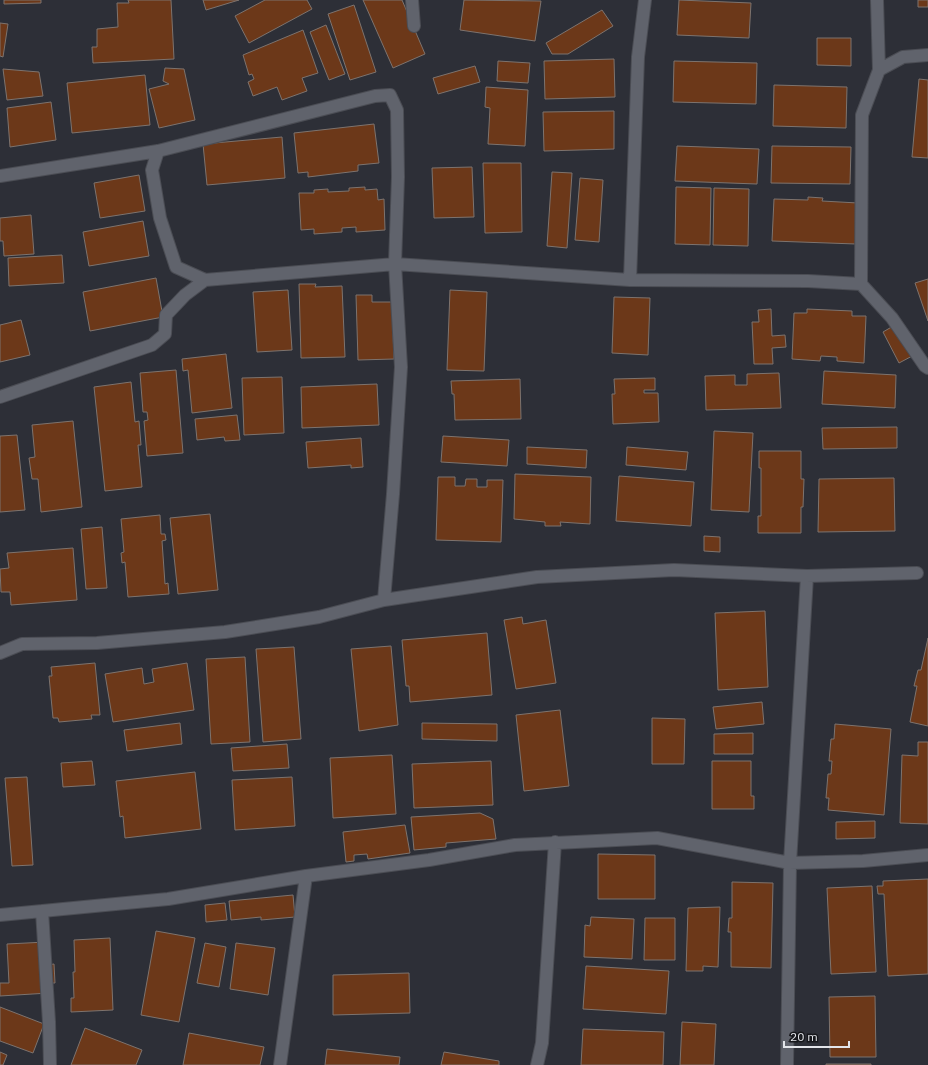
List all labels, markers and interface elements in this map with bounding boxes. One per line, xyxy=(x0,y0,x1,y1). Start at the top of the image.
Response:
scale bar xyxy=(784,1023,849,1049)
text: 20 m xyxy=(790,1029,818,1044)

